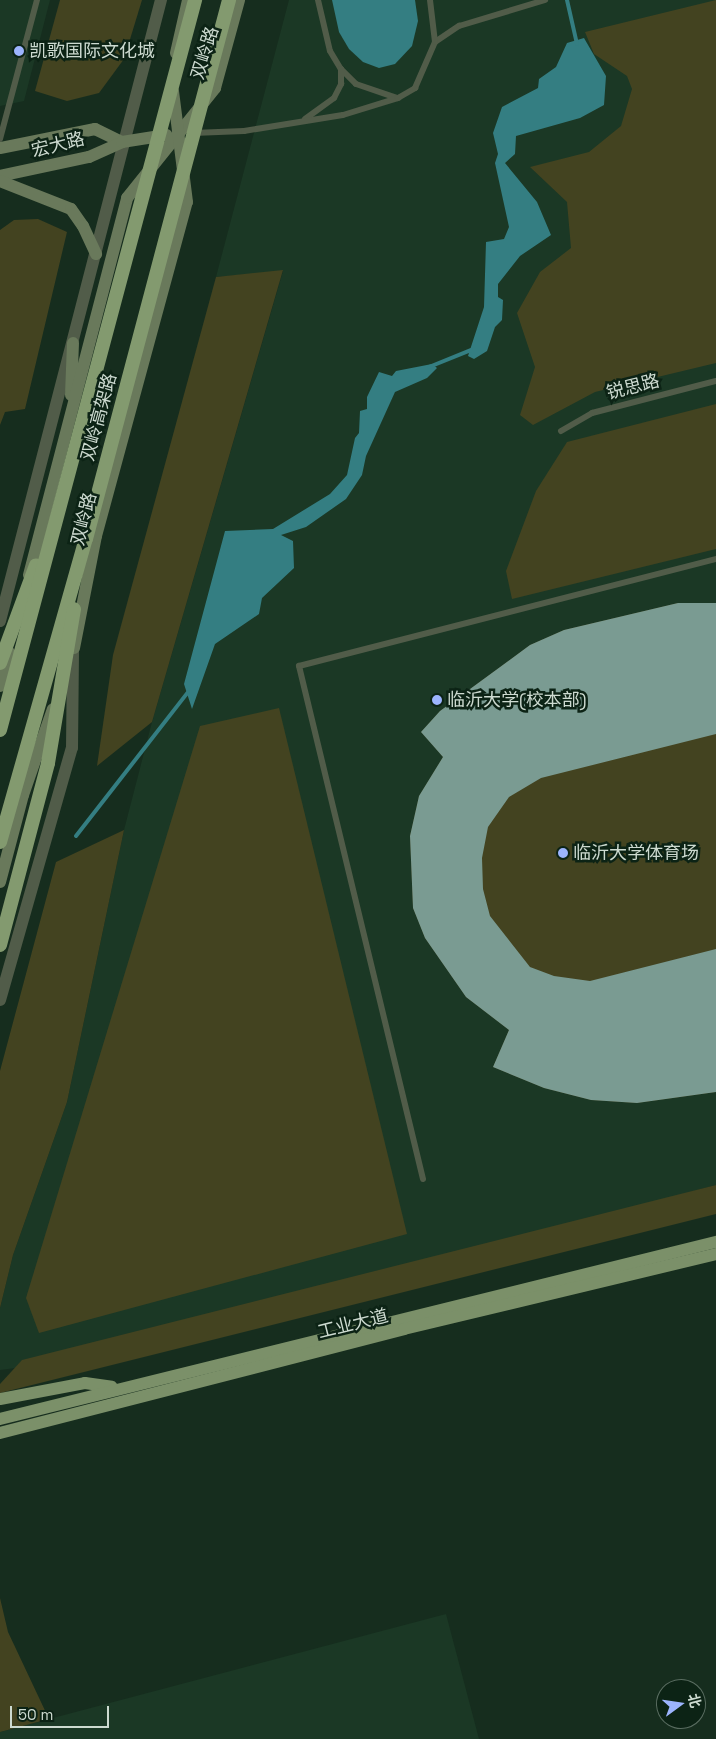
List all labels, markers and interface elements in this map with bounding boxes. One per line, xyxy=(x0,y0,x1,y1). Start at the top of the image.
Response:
street label: 双岭路 xyxy=(187,24,223,82)
place label: 凯歌国际文化城 xyxy=(29,40,155,62)
marker: 凯歌国际文化城 xyxy=(13,45,25,57)
street label: 宏大路 xyxy=(29,128,87,162)
street label: 锐思路 xyxy=(604,370,662,404)
street label: 双岭高架路 xyxy=(77,371,121,463)
street label: 双岭路 xyxy=(67,490,101,548)
place label: 临沂大学(校本部) xyxy=(447,689,587,711)
marker: 临沂大学(校本部) xyxy=(431,694,443,706)
place label: 临沂大学体育场 xyxy=(573,842,699,864)
marker: 临沂大学体育场 xyxy=(557,847,569,859)
street label: 工业大道 xyxy=(315,1305,391,1343)
north arrow xyxy=(656,1679,706,1729)
text: 北 xyxy=(684,1692,705,1710)
scale bar xyxy=(12,1696,111,1728)
text: 50 m xyxy=(18,1705,53,1724)

